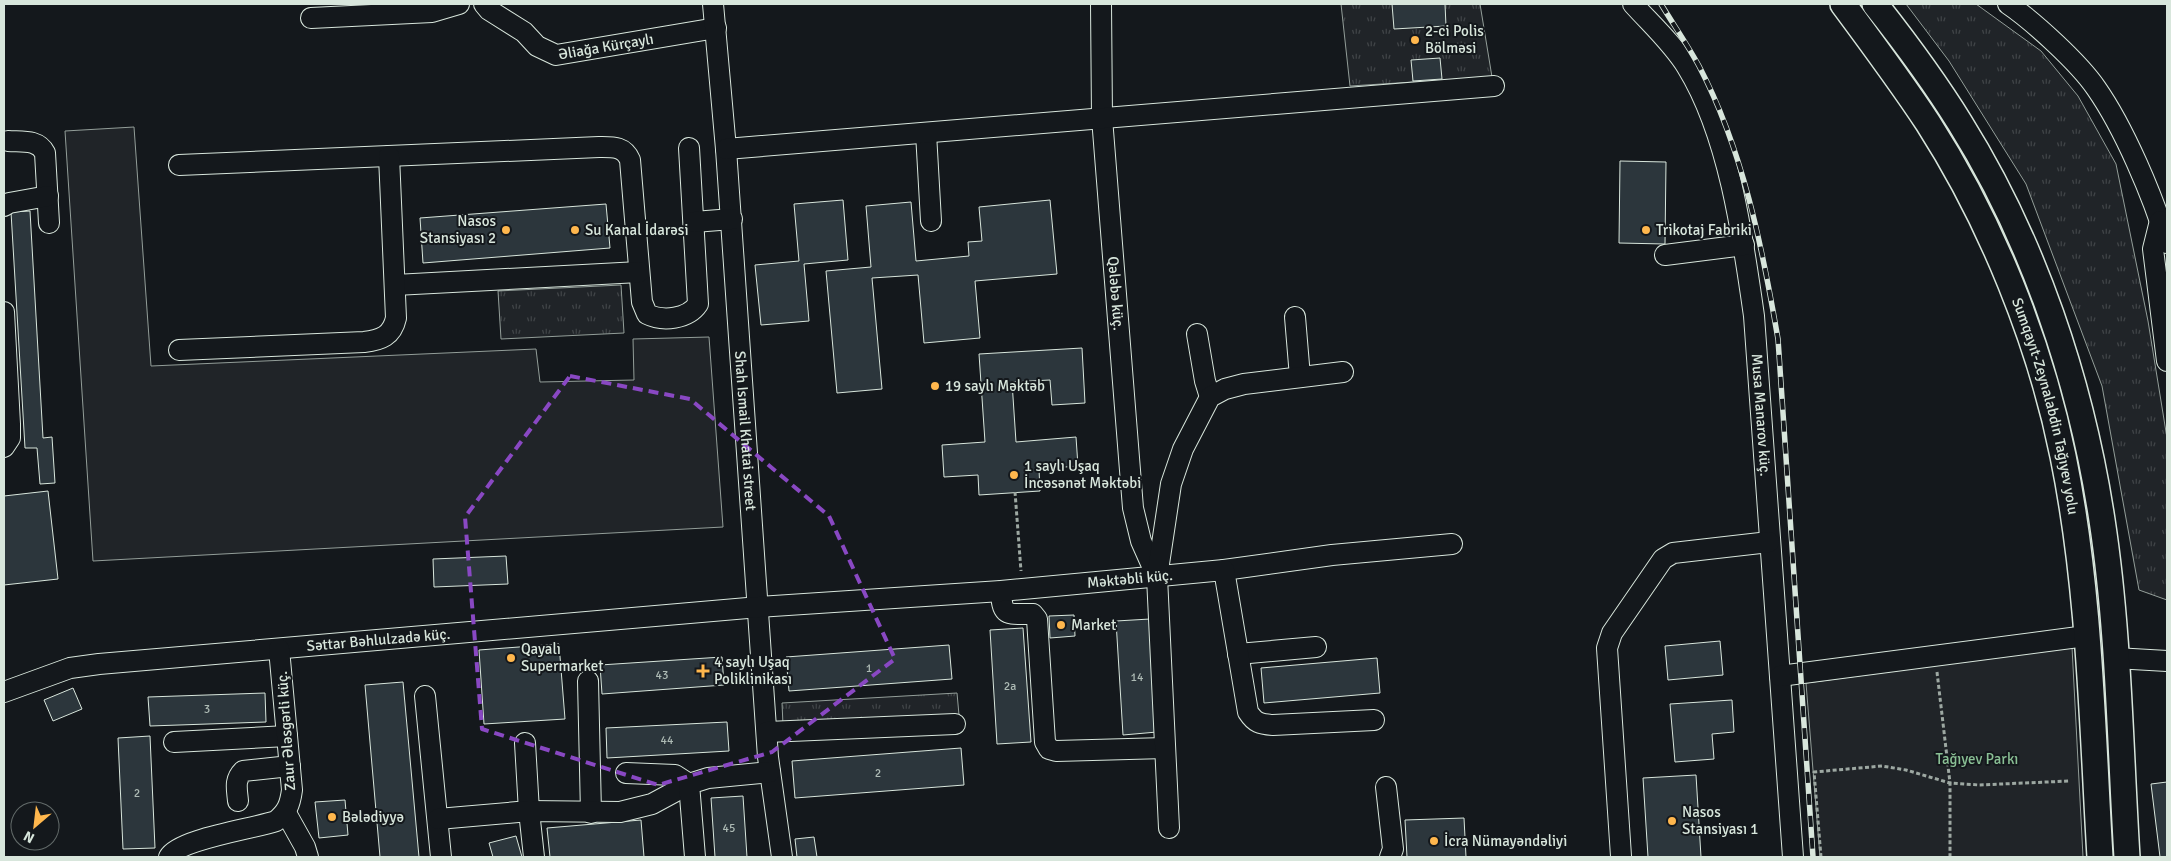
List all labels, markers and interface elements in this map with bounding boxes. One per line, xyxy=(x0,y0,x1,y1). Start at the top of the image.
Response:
place label: 2-ci Polis Bölməsi xyxy=(1425,22,1484,57)
street label: Əliağa Kürçaylı xyxy=(557,30,655,63)
marker: 2-ci Polis Bölməsi xyxy=(1409,34,1421,46)
place label: Nasos Stansiyası 2 xyxy=(420,212,496,247)
place label: Su Kanal İdarəsi xyxy=(585,221,689,239)
place label: Trikotaj Fabriki xyxy=(1656,221,1752,239)
marker: Nasos Stansiyası 2 xyxy=(500,224,512,236)
marker: Su Kanal İdarəsi xyxy=(569,224,581,236)
marker: Trikotaj Fabriki xyxy=(1640,224,1652,236)
street label: Qələbə küç. xyxy=(1104,256,1128,331)
street label: Sumqayıt-Zeynalabdin Tağıyev yolu xyxy=(2008,295,2082,516)
street label: Shah Ismail Khatai street xyxy=(731,350,760,511)
street label: Musa Manarov küç. xyxy=(1748,353,1775,477)
place label: 19 saylı Məktəb xyxy=(945,377,1045,395)
marker: 19 saylı Məktəb xyxy=(929,380,941,392)
place label: 1 saylı Uşaq İncəsənət Məktəbi xyxy=(1024,457,1141,492)
marker: 1 saylı Uşaq İncəsənət Məktəbi xyxy=(1008,469,1020,481)
street label: Məktəbli küç. xyxy=(1086,566,1174,592)
place label: Market xyxy=(1071,616,1116,634)
marker: Market xyxy=(1055,619,1067,631)
street label: Səttar Bəhlulzadə küç. xyxy=(306,625,451,655)
place label: Qayalı Supermarket xyxy=(521,640,604,675)
marker: Qayalı Supermarket xyxy=(505,652,517,664)
place label: 4 saylı Uşaq Poliklinikası xyxy=(714,653,792,688)
house number: 1 xyxy=(866,661,872,676)
marker: 4 saylı Uşaq Poliklinikası xyxy=(696,664,710,678)
house number: 43 xyxy=(656,668,668,683)
house number: 14 xyxy=(1131,670,1144,685)
street label: Zaur Ələsgərli küç. xyxy=(273,671,299,791)
house number: 2a xyxy=(1004,679,1016,694)
house number: 3 xyxy=(204,702,210,717)
house number: 44 xyxy=(661,733,674,748)
park label: Tağıyev Parkı xyxy=(1936,750,2018,768)
house number: 2 xyxy=(875,766,881,781)
house number: 2 xyxy=(134,786,140,801)
north arrow xyxy=(10,801,60,851)
place label: Nasos Stansiyası 1 xyxy=(1682,803,1758,838)
place label: Bələdiyyə xyxy=(342,808,404,826)
marker: Bələdiyyə xyxy=(326,811,338,823)
marker: Nasos Stansiyası 1 xyxy=(1666,815,1678,827)
house number: 45 xyxy=(723,821,735,836)
text: N xyxy=(21,827,37,847)
place label: İcra Nümayəndəliyi xyxy=(1444,832,1567,850)
marker: İcra Nümayəndəliyi xyxy=(1428,835,1440,847)

